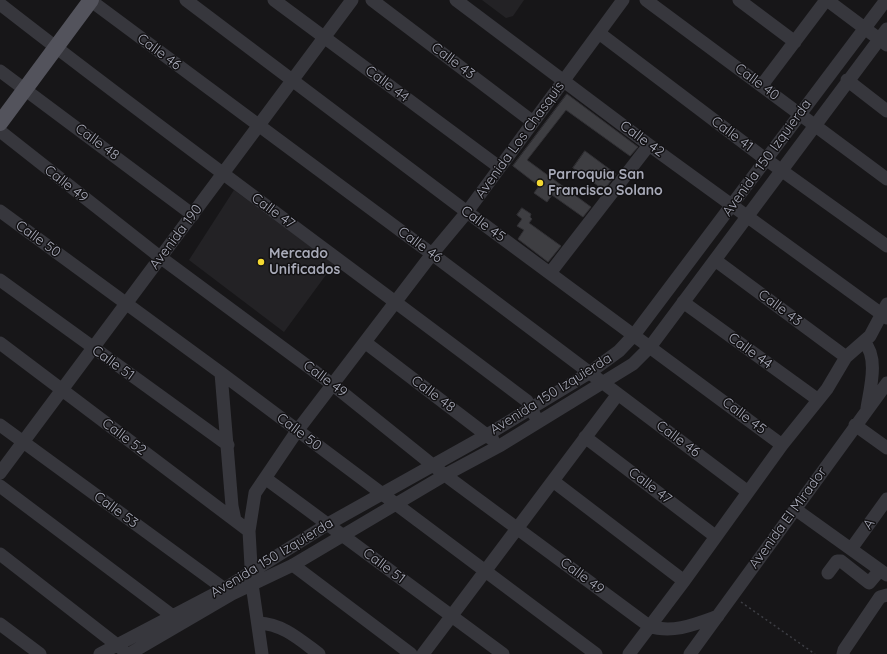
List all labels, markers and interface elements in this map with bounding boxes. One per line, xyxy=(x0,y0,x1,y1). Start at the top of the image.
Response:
street label: Calle 46 xyxy=(134,30,184,74)
street label: Calle 43 xyxy=(428,39,478,83)
street label: Calle 40 xyxy=(731,60,783,104)
street label: Calle 44 xyxy=(362,62,412,106)
street label: Avenida Los Chasquis xyxy=(472,78,568,202)
street label: Avenida 150 Izquierda xyxy=(719,96,815,220)
street label: Calle 41 xyxy=(708,113,756,155)
street label: Calle 42 xyxy=(617,117,667,161)
street label: Calle 48 xyxy=(72,120,122,164)
street label: Calle 49 xyxy=(41,162,91,206)
place label: Parroquia San Francisco Solano xyxy=(548,167,663,200)
marker: Parroquia San Francisco Solano xyxy=(535,178,545,188)
street label: Calle 47 xyxy=(248,190,298,232)
street label: Avenida 190 xyxy=(146,201,206,273)
street label: Calle 45 xyxy=(458,202,508,246)
street label: Calle 50 xyxy=(12,217,64,261)
street label: Calle 46 xyxy=(395,223,445,267)
place label: Mercado Unificados xyxy=(269,246,340,278)
marker: Mercado Unificados xyxy=(256,257,266,267)
street label: Calle 43 xyxy=(755,286,805,330)
street label: Calle 44 xyxy=(725,329,775,373)
street label: Calle 51 xyxy=(88,342,138,384)
street label: Avenida 150 Izquierda xyxy=(487,350,615,438)
street label: Calle 49 xyxy=(300,357,350,401)
street label: Calle 48 xyxy=(408,372,458,416)
street label: Calle 45 xyxy=(719,394,769,438)
street label: Calle 50 xyxy=(273,410,325,454)
street label: Calle 52 xyxy=(99,415,149,459)
street label: Calle 46 xyxy=(653,417,703,461)
street label: Calle 47 xyxy=(625,464,675,508)
street label: Avenida El Mirador xyxy=(746,464,830,572)
street label: Calle 53 xyxy=(91,488,141,532)
street label: Avenida 150 Izquierda xyxy=(208,515,336,601)
street label: A xyxy=(860,515,878,533)
street label: Calle 51 xyxy=(360,545,408,587)
street label: Calle 49 xyxy=(557,554,607,598)

